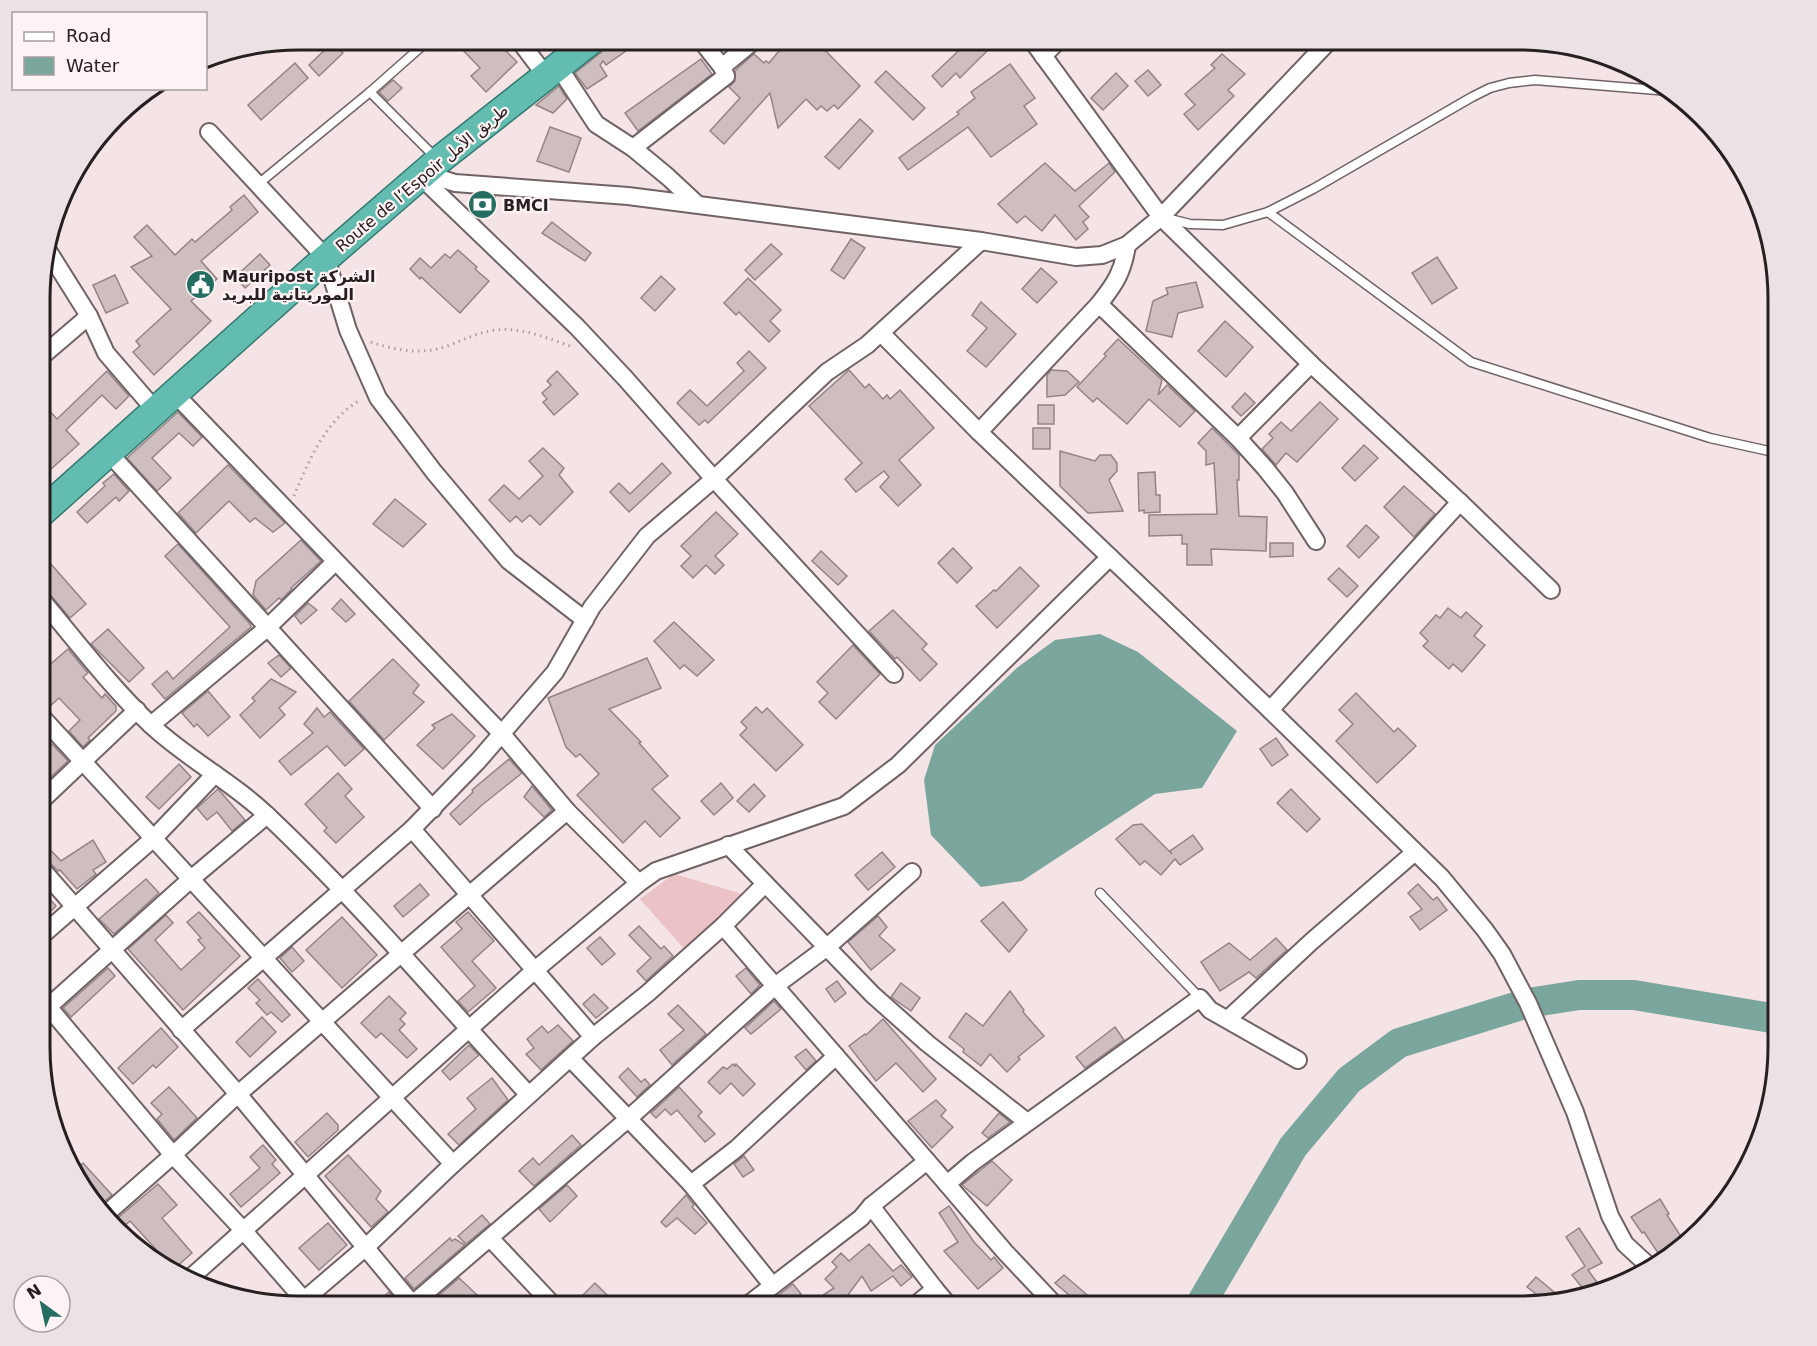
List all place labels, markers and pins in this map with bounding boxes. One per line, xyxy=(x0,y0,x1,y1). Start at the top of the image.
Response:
bank icon: BMCI xyxy=(466,189,498,221)
place label: BMCI xyxy=(503,196,549,215)
place label: Mauripost الشركة الموريتانية للبريد xyxy=(222,267,375,304)
public building icon: Mauripost الشركة الموريتانية للبريد xyxy=(185,269,217,301)

